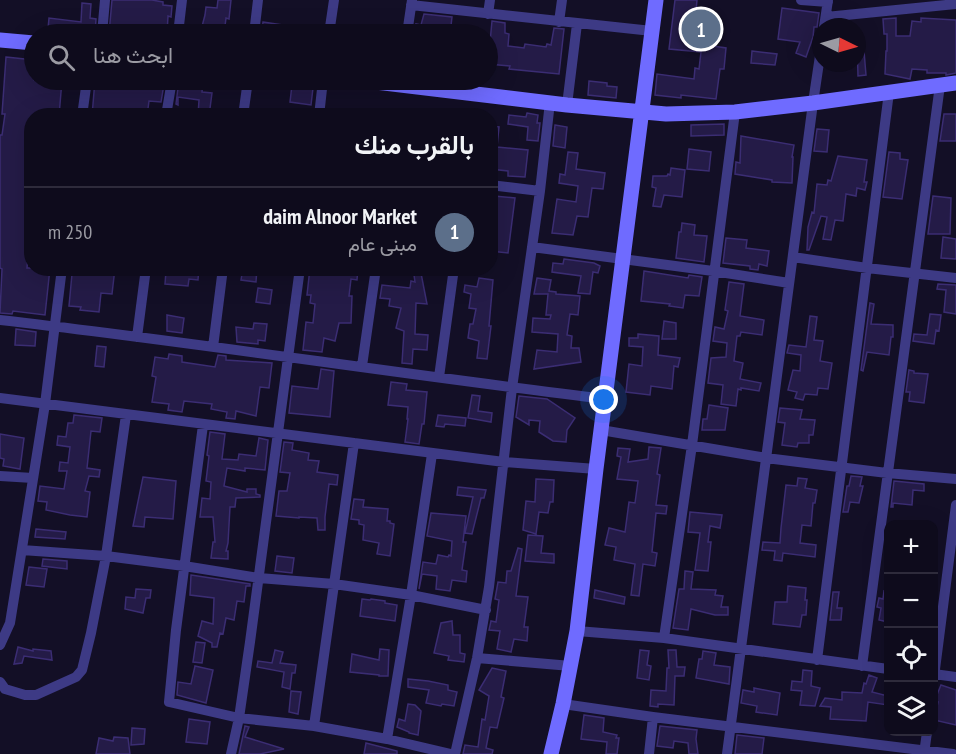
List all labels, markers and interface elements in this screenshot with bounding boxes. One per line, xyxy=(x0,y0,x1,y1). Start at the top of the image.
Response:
pin: 1 xyxy=(682,6,720,51)
north arrow xyxy=(812,18,866,72)
search box xyxy=(24,24,498,90)
icon: search xyxy=(45,41,78,74)
text: ابحث هنا xyxy=(93,41,173,69)
text: بالقرب منك xyxy=(355,128,474,161)
text: daim Alnoor Market xyxy=(263,202,417,230)
text: 250 m xyxy=(48,219,92,245)
text: 1 xyxy=(450,219,459,245)
text: مبنى عام xyxy=(348,231,417,257)
your location xyxy=(589,385,618,414)
map controls xyxy=(884,520,938,736)
button: + xyxy=(884,520,938,574)
button: − xyxy=(884,574,938,628)
button: locate xyxy=(884,628,938,682)
button: layers xyxy=(884,682,938,736)

